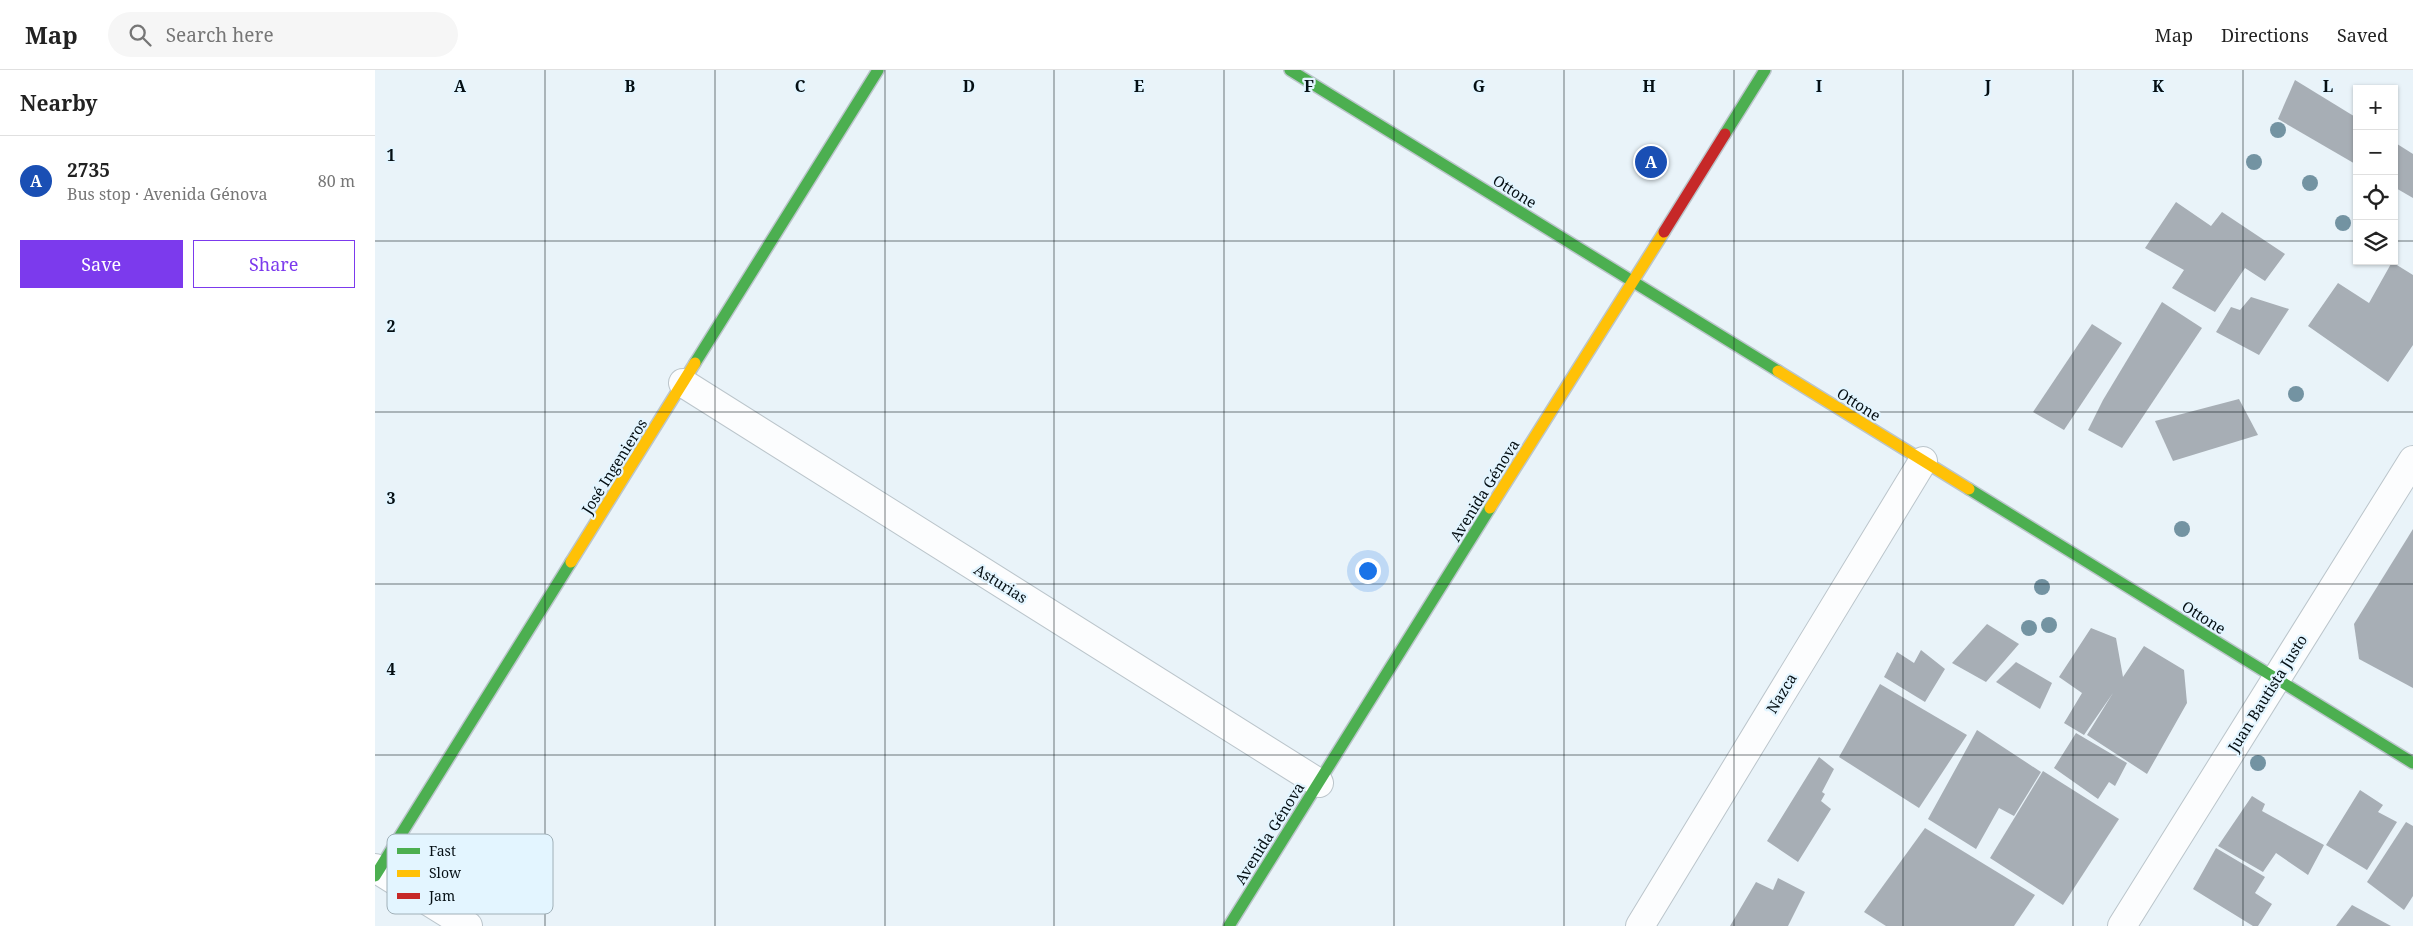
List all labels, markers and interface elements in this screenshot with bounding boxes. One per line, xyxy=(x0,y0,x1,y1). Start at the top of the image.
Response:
search box xyxy=(108,12,458,57)
text: Map xyxy=(25,18,78,51)
icon: search xyxy=(126,21,154,49)
text: Search here xyxy=(166,22,274,48)
text: Map xyxy=(2155,23,2193,47)
text: Directions xyxy=(2221,23,2309,47)
text: Saved xyxy=(2337,23,2388,47)
text: A xyxy=(454,75,467,97)
text: B xyxy=(625,75,636,97)
text: C xyxy=(795,75,806,97)
text: D xyxy=(963,75,975,97)
text: E xyxy=(1134,75,1144,97)
text: F xyxy=(1304,75,1314,97)
text: G xyxy=(1473,75,1485,97)
text: H xyxy=(1642,75,1656,97)
text: I xyxy=(1816,75,1822,97)
text: J xyxy=(1984,75,1992,97)
text: K xyxy=(2152,75,2164,97)
text: L xyxy=(2323,75,2333,97)
map controls xyxy=(2353,85,2398,265)
button: + xyxy=(2353,85,2398,130)
text: Nearby xyxy=(20,89,98,117)
button: − xyxy=(2353,130,2398,175)
pin: A xyxy=(1635,143,1667,181)
text: 1 xyxy=(386,144,396,166)
text: 2735 xyxy=(67,157,110,183)
text: A xyxy=(30,170,42,192)
text: 80 m xyxy=(318,170,355,192)
street label: Ottone xyxy=(1489,170,1541,212)
button: locate xyxy=(2353,175,2398,220)
text: Bus stop · Avenida Génova xyxy=(67,183,268,205)
button: layers xyxy=(2353,220,2398,265)
button: Save xyxy=(20,240,183,288)
button: Share xyxy=(193,240,355,288)
text: 2 xyxy=(386,315,396,337)
street label: Ottone xyxy=(1833,383,1885,425)
street label: José Ingenieros xyxy=(576,414,651,518)
street label: Avenida Génova xyxy=(1445,435,1523,545)
text: 3 xyxy=(386,487,396,509)
your location xyxy=(1355,558,1381,584)
street label: Asturias xyxy=(971,559,1032,607)
street label: Ottone xyxy=(2178,596,2230,638)
street label: Juan Bautista Justo xyxy=(2222,631,2311,756)
text: 4 xyxy=(386,658,396,680)
street label: Nazca xyxy=(1761,669,1801,717)
street label: Avenida Génova xyxy=(1230,778,1308,888)
legend xyxy=(387,834,553,914)
text: Fast xyxy=(429,841,456,860)
text: Slow xyxy=(429,863,462,882)
text: Jam xyxy=(428,886,455,905)

